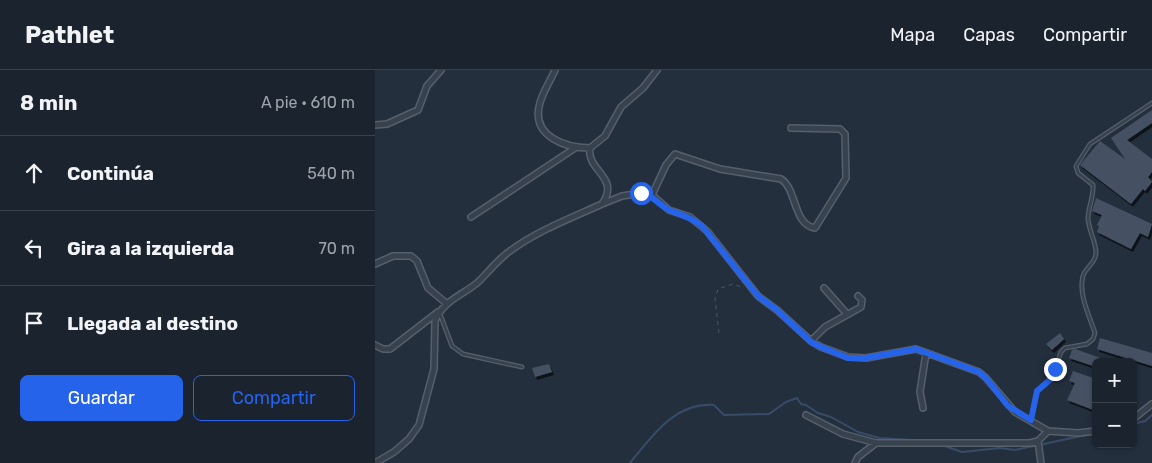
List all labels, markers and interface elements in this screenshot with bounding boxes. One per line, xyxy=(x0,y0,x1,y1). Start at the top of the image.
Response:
text: Pathlet xyxy=(25,21,114,49)
text: Mapa xyxy=(890,24,935,46)
text: Capas xyxy=(963,24,1015,46)
text: Compartir xyxy=(1043,24,1127,46)
text: 8 min xyxy=(20,90,77,115)
text: A pie · 610 m xyxy=(261,93,355,112)
icon: ahead xyxy=(20,159,48,187)
text: Continúa xyxy=(67,162,154,185)
text: 540 m xyxy=(307,164,355,183)
route start xyxy=(630,182,653,205)
icon: left xyxy=(20,234,48,262)
text: Gira a la izquierda xyxy=(67,237,234,260)
text: 70 m xyxy=(318,239,355,258)
icon: arrive xyxy=(20,309,48,337)
text: Llegada al destino xyxy=(67,312,238,335)
route end xyxy=(1044,358,1067,381)
map controls xyxy=(1092,358,1137,448)
button: + xyxy=(1092,358,1137,403)
button: Guardar xyxy=(20,375,183,421)
button: Compartir xyxy=(193,375,355,421)
button: − xyxy=(1092,403,1137,448)

